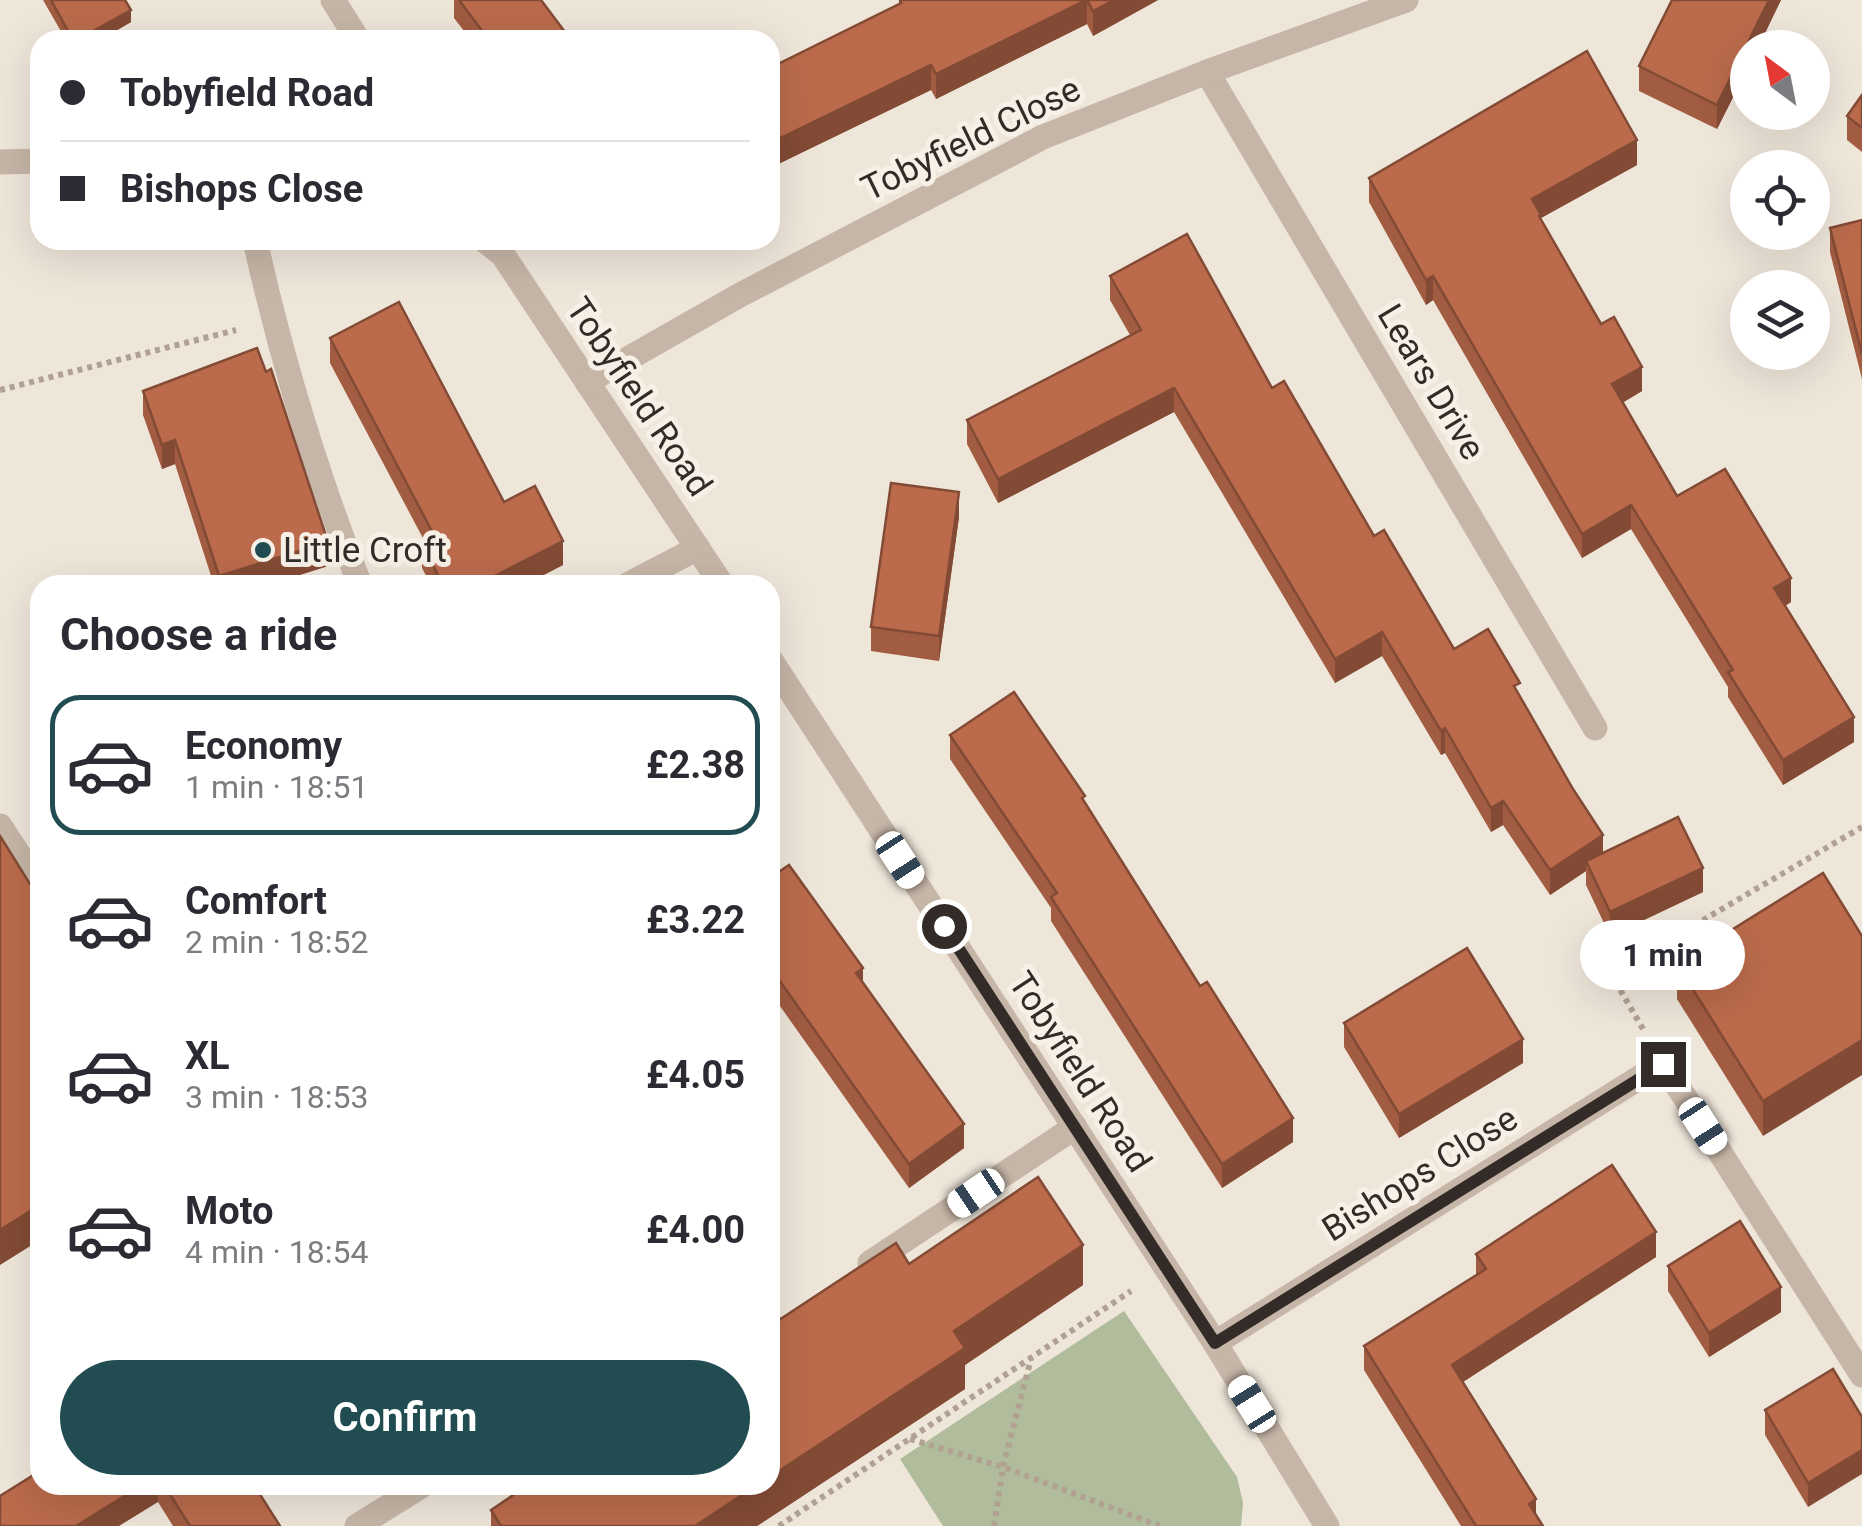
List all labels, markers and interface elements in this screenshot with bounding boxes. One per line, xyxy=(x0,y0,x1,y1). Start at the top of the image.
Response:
north arrow xyxy=(1730,30,1830,130)
map controls xyxy=(1730,30,1830,370)
street label: Tobyfield Close xyxy=(855,68,1087,210)
text: Tobyfield Road xyxy=(120,71,374,115)
button: locate xyxy=(1730,150,1830,250)
text: Bishops Close xyxy=(120,167,363,211)
button: layers xyxy=(1730,270,1830,370)
street label: Tobyfield Road xyxy=(558,290,720,504)
street label: Lears Drive xyxy=(1369,297,1493,467)
place label: Little Croft xyxy=(283,530,447,571)
marker: Little Croft xyxy=(252,539,274,561)
text: Choose a ride xyxy=(60,608,337,661)
icon: car xyxy=(65,720,155,810)
text: Economy xyxy=(185,724,342,768)
text: £2.38 xyxy=(646,743,745,787)
text: 1 min · 18:51 xyxy=(185,768,368,806)
car xyxy=(871,827,929,893)
icon: car xyxy=(65,875,155,965)
text: Comfort xyxy=(185,879,327,923)
text: £3.22 xyxy=(646,898,745,942)
route start xyxy=(922,904,967,949)
callout: 1 min xyxy=(1580,919,1746,989)
text: 2 min · 18:52 xyxy=(185,923,368,961)
text: 1 min xyxy=(1622,936,1703,974)
street label: Tobyfield Road xyxy=(1000,964,1160,1180)
icon: car xyxy=(65,1030,155,1120)
text: XL xyxy=(185,1034,230,1078)
route end xyxy=(1641,1042,1686,1087)
text: £4.05 xyxy=(646,1053,745,1097)
text: 3 min · 18:53 xyxy=(185,1078,368,1116)
car xyxy=(1674,1093,1732,1159)
street label: Bishops Close xyxy=(1315,1098,1525,1250)
car xyxy=(943,1164,1009,1222)
icon: car xyxy=(65,1185,155,1275)
text: Moto xyxy=(185,1189,274,1233)
text: £4.00 xyxy=(646,1208,745,1252)
text: 4 min · 18:54 xyxy=(185,1233,368,1271)
button: Confirm xyxy=(60,1360,750,1475)
car xyxy=(1223,1371,1281,1437)

